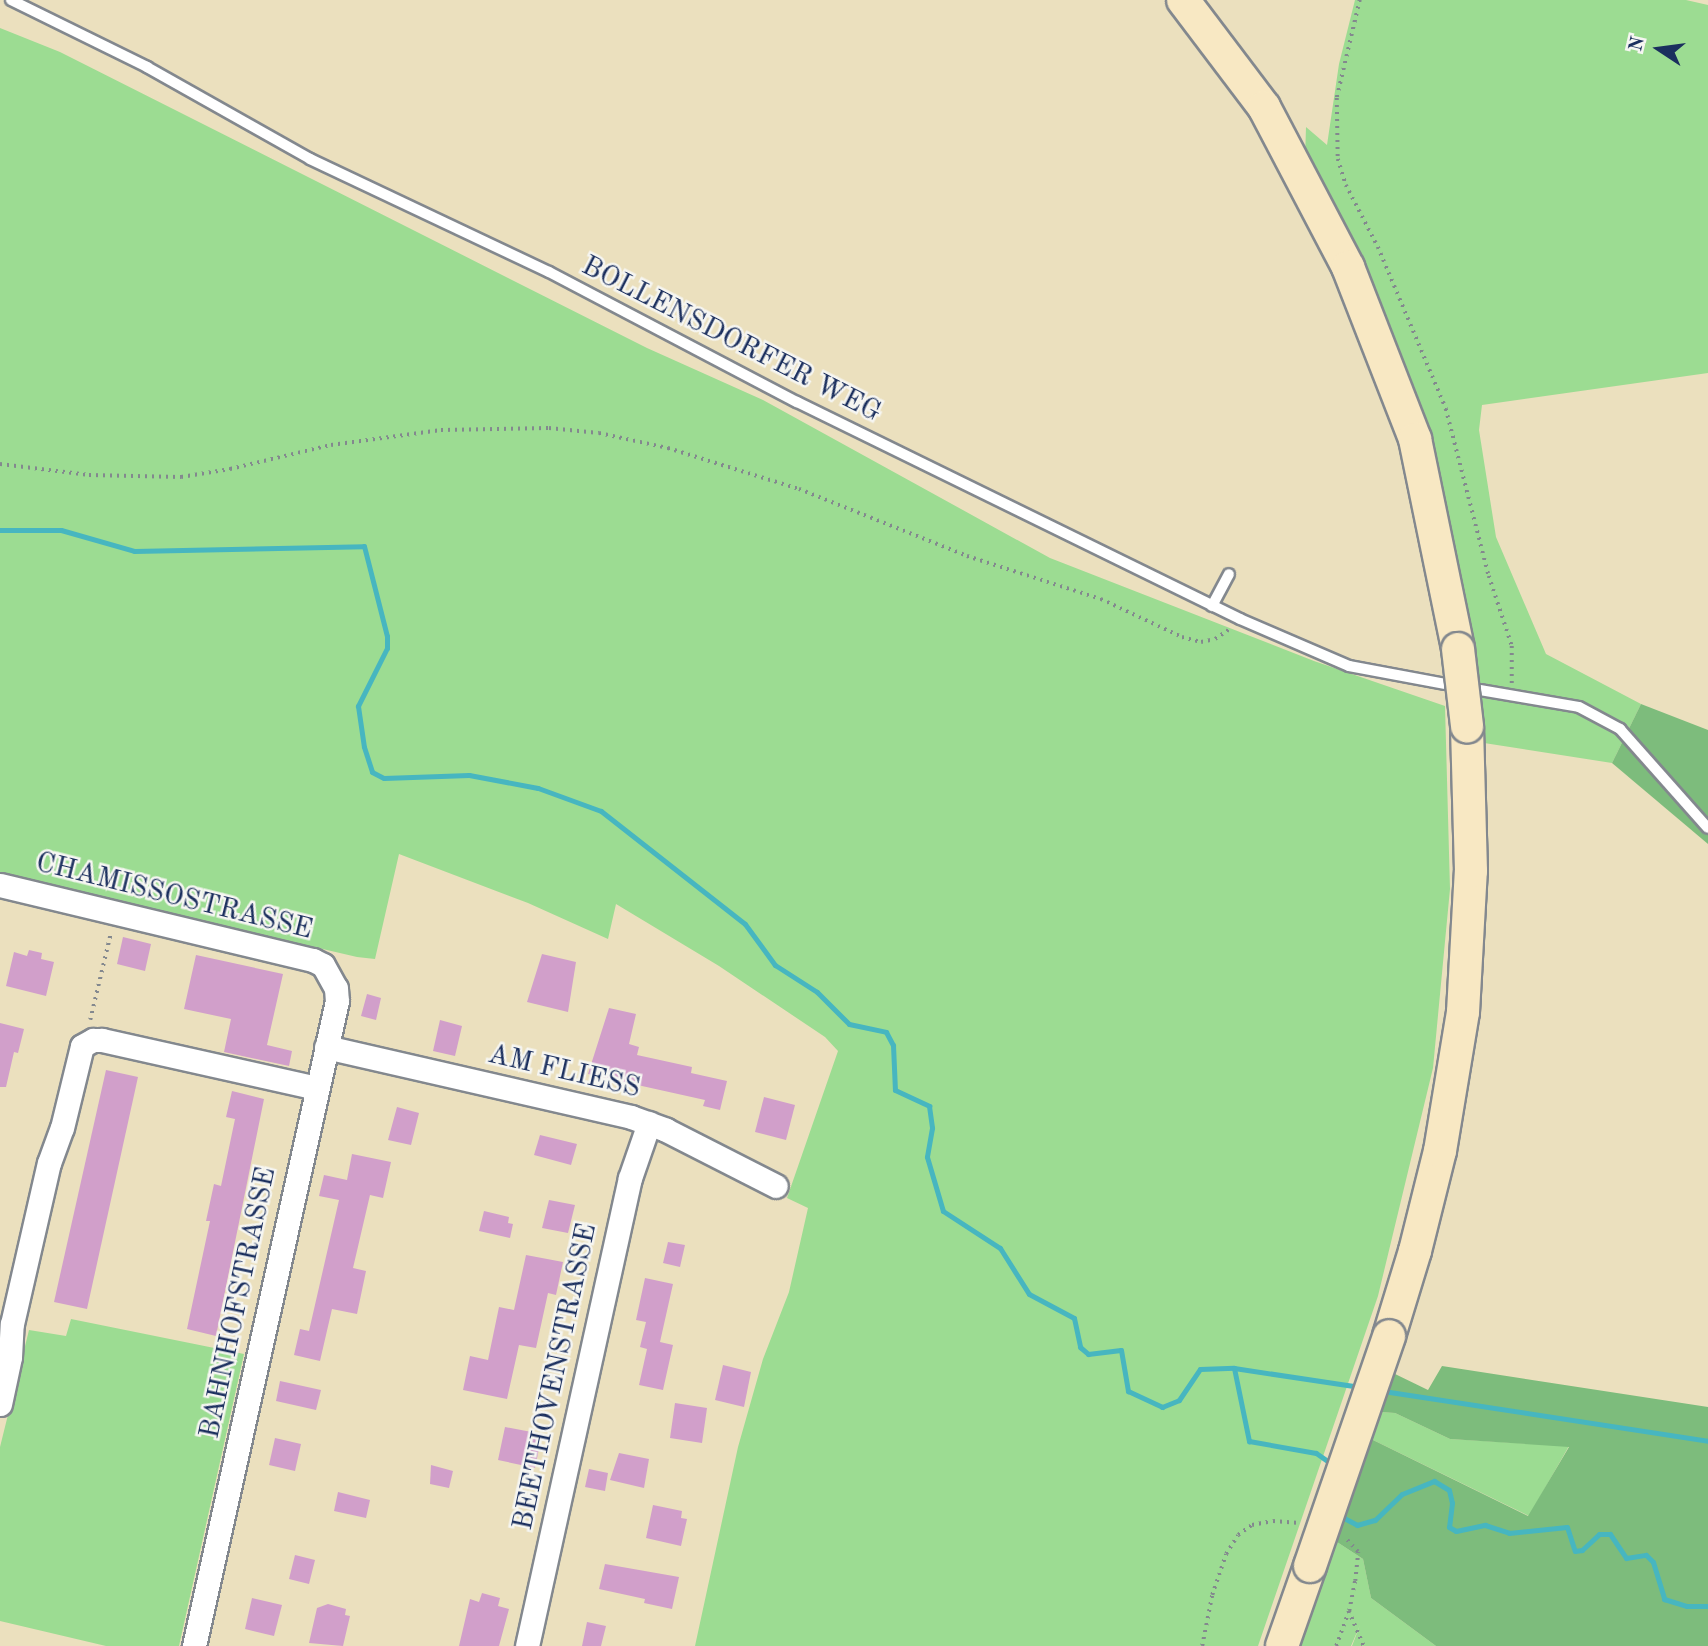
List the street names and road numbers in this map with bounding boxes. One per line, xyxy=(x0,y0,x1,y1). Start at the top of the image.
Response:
street label: BOLLENSDORFER WEG xyxy=(576,250,886,430)
street label: CHAMISSOSTRASSE xyxy=(32,846,316,948)
street label: AM FLIESS xyxy=(484,1038,644,1106)
street label: BAHNHOFSTRASSE xyxy=(194,1164,284,1442)
street label: BEETHOVENSTRASSE xyxy=(507,1221,605,1533)

